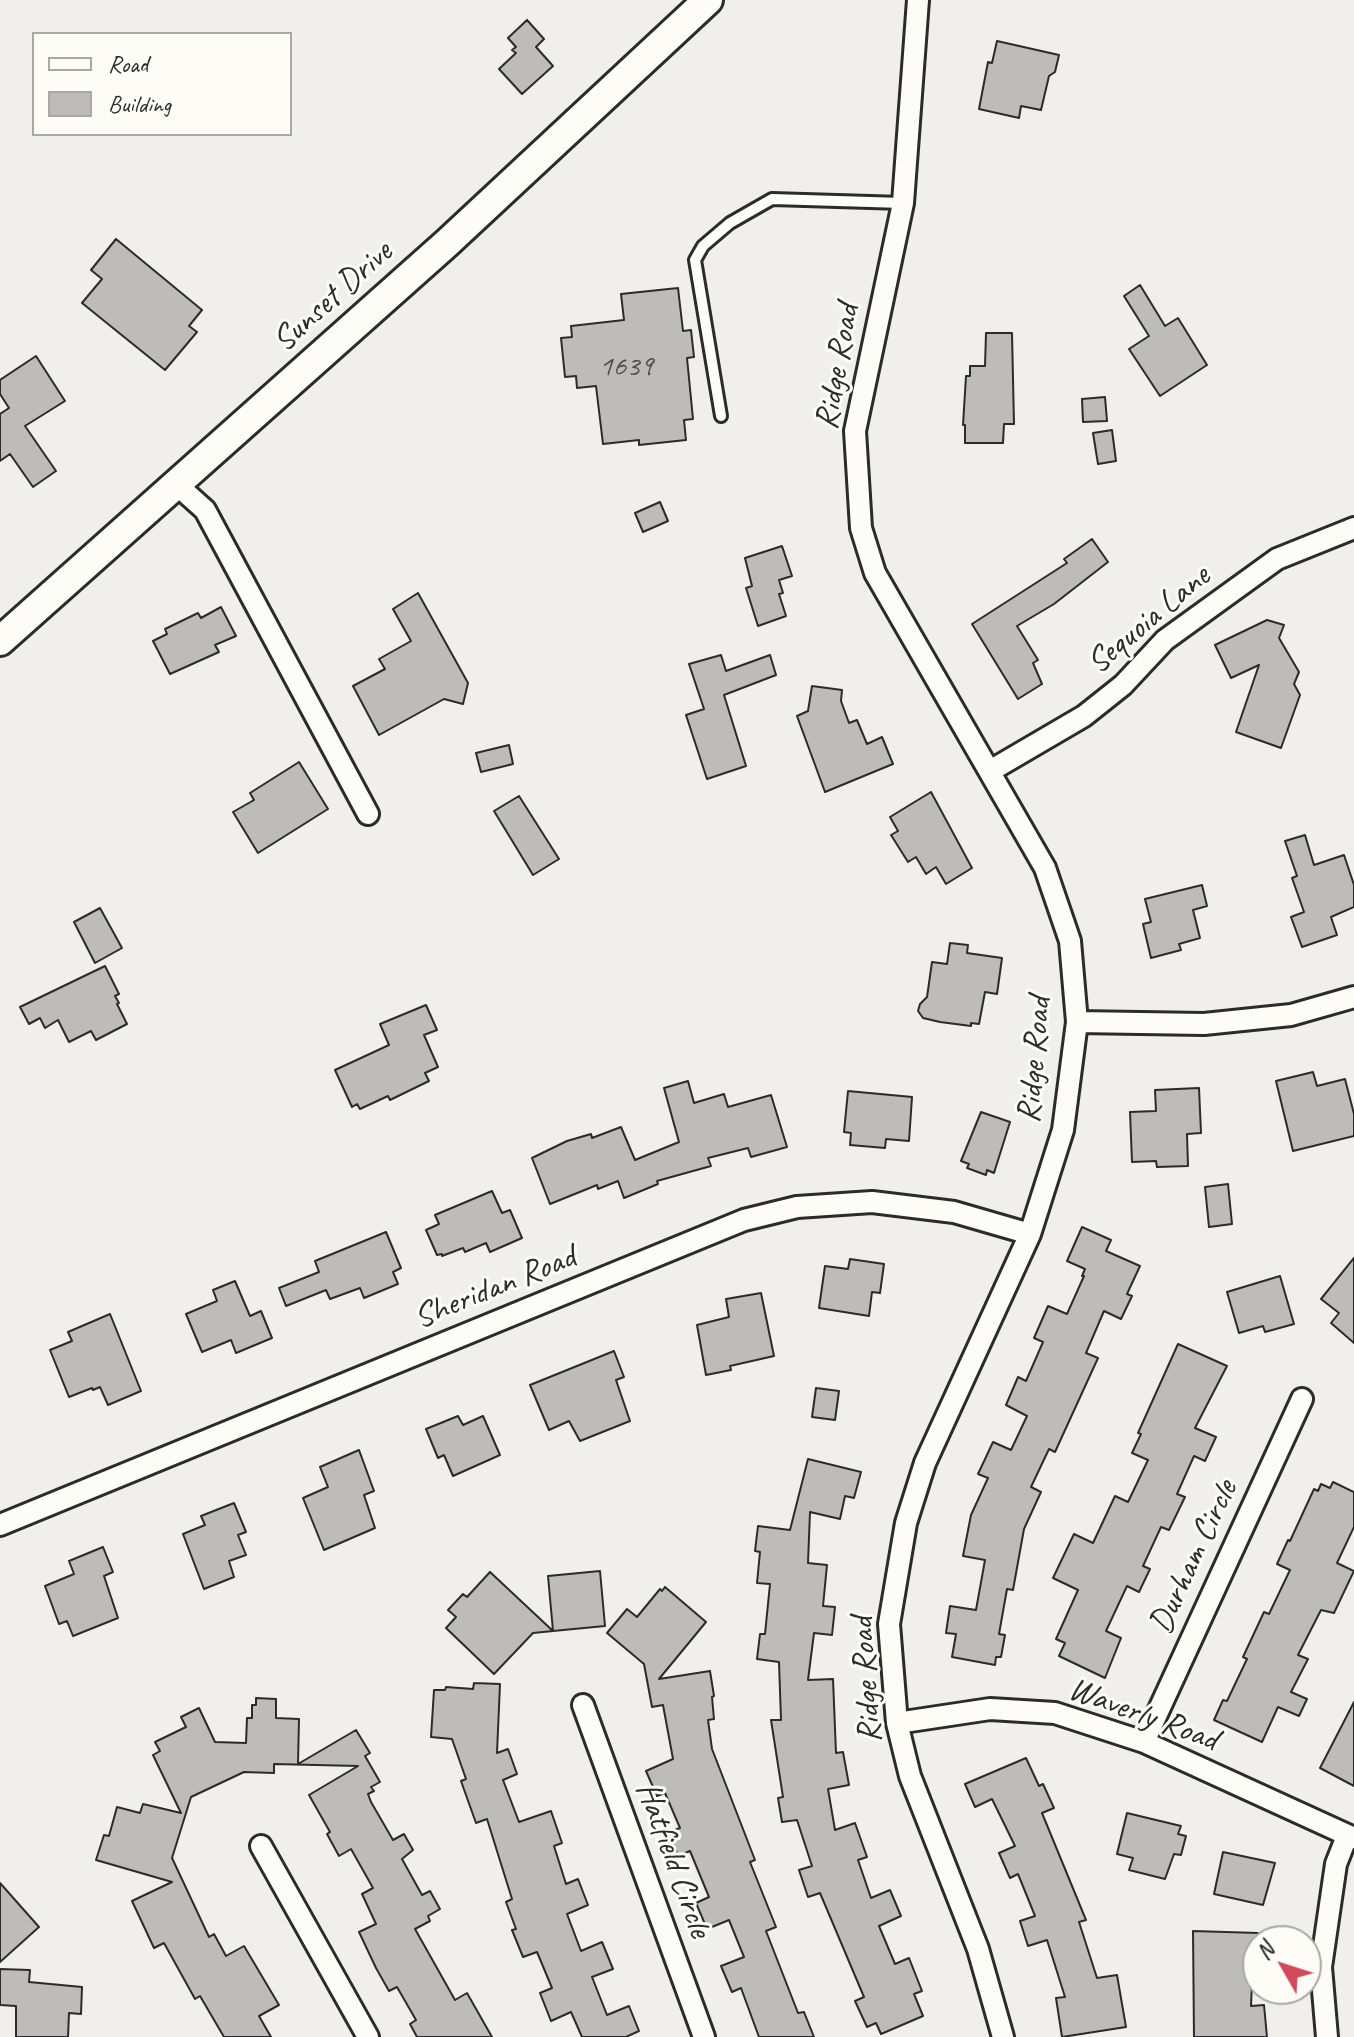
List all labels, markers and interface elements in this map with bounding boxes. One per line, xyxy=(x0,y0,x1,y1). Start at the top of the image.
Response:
legend xyxy=(32,32,292,136)
text: Road xyxy=(108,49,148,79)
text: Building xyxy=(108,89,171,119)
street label: Sunset Drive xyxy=(265,233,401,361)
street label: Ridge Road xyxy=(807,301,869,433)
house number: 1639 xyxy=(599,349,653,385)
street label: Sequoia Lane xyxy=(1079,557,1219,683)
street label: Ridge Road xyxy=(1009,995,1061,1125)
street label: Sheridan Road xyxy=(408,1237,582,1339)
street label: Durham Circle xyxy=(1141,1474,1247,1640)
street label: Ridge Road xyxy=(842,1616,892,1744)
street label: Waverly Road xyxy=(1063,1669,1223,1761)
street label: Hatfield Circle xyxy=(626,1777,720,1943)
north arrow xyxy=(1242,1925,1322,2005)
text: N xyxy=(1250,1937,1280,1965)

